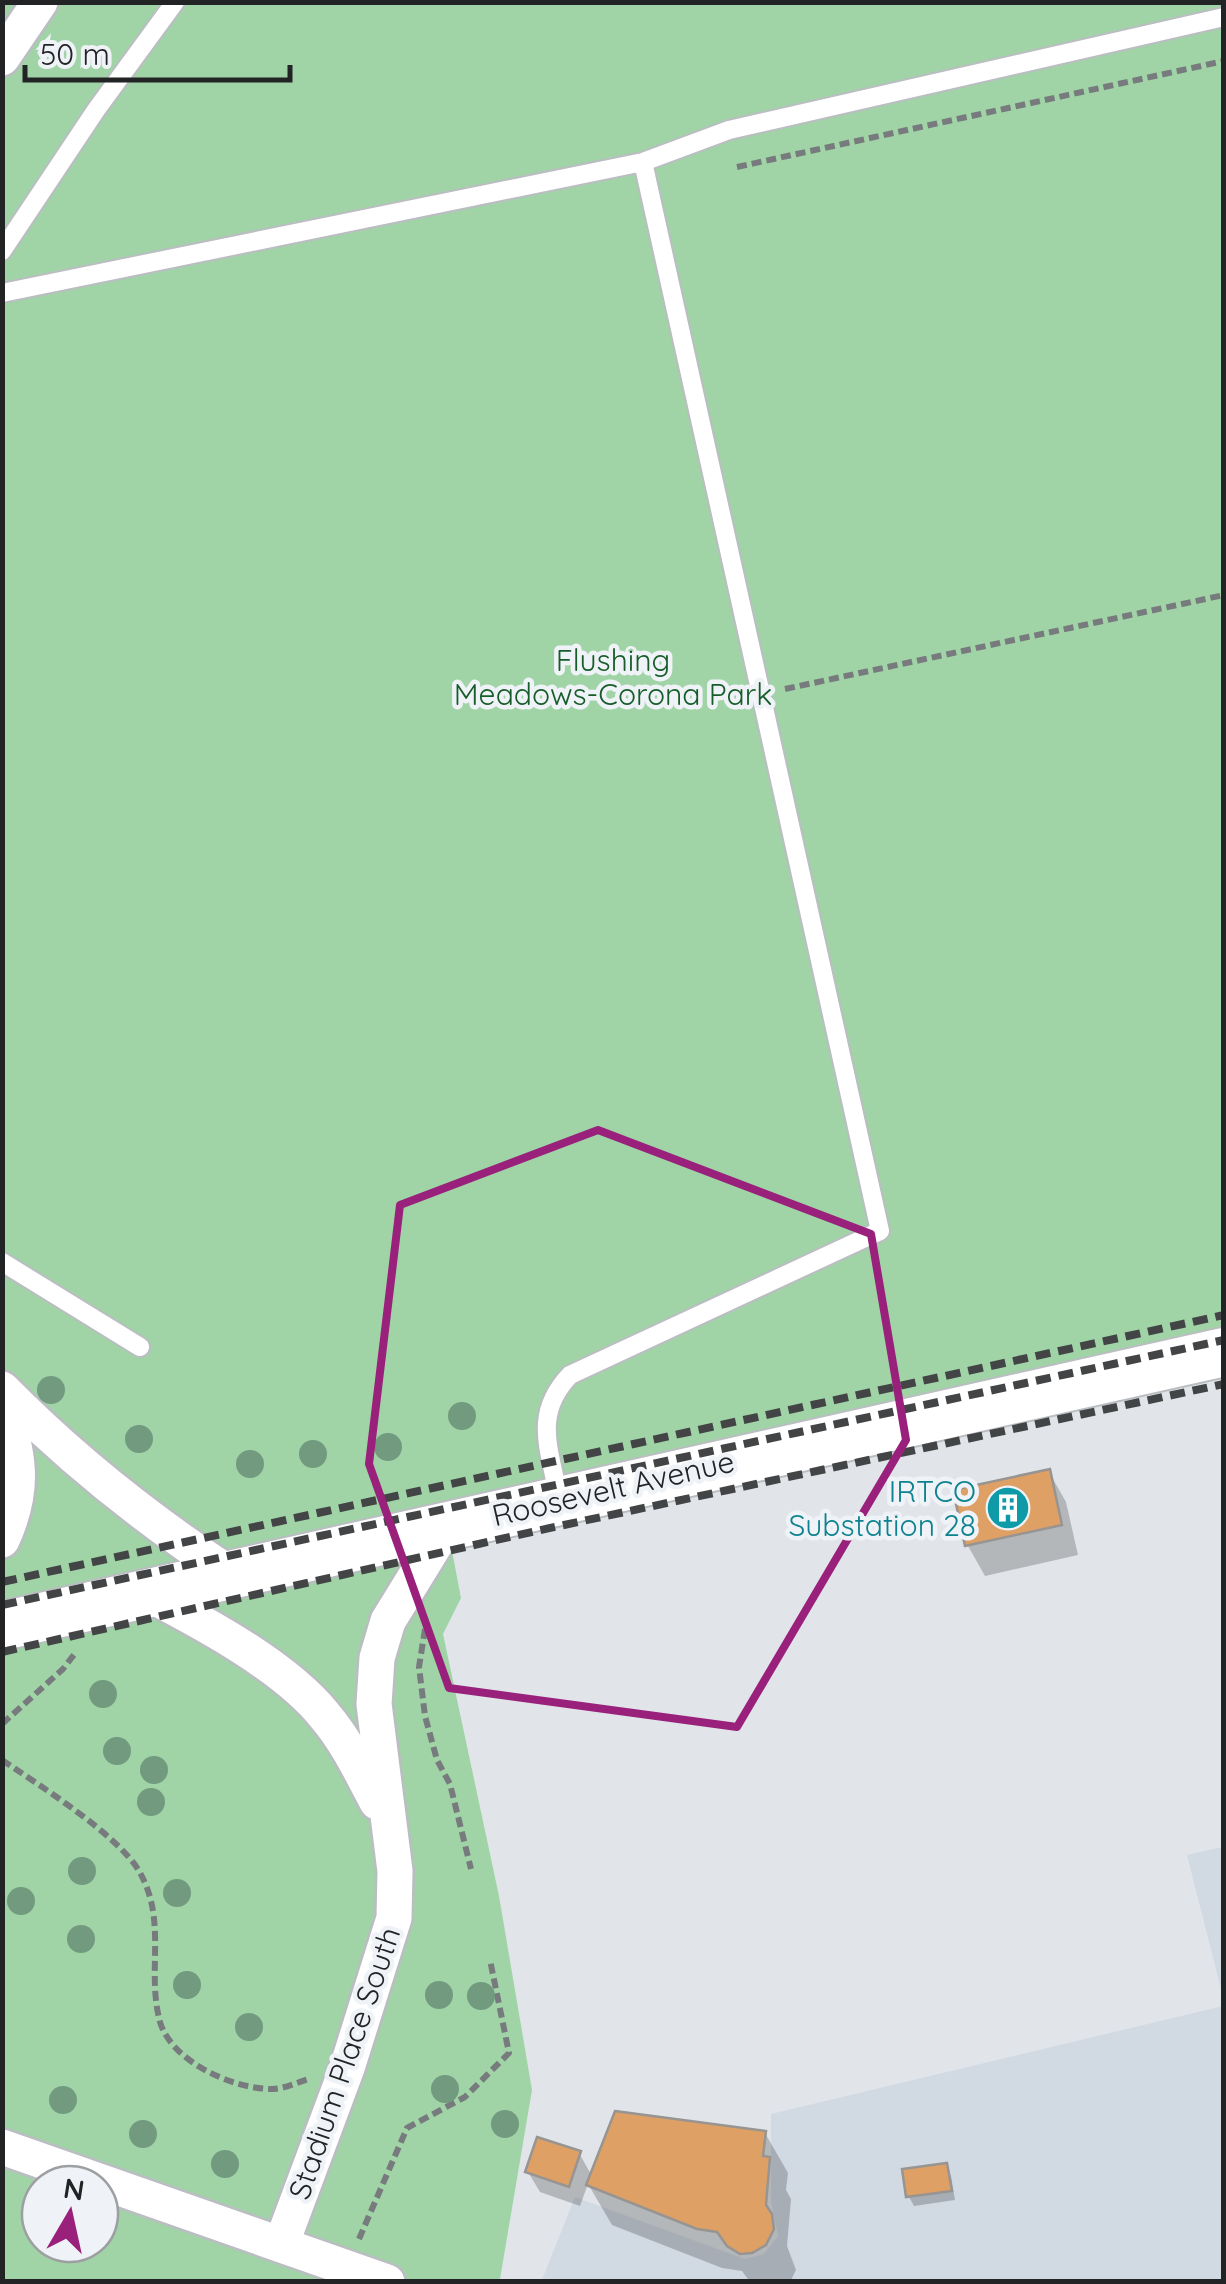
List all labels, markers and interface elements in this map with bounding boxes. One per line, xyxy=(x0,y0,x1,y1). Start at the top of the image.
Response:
scale bar xyxy=(25,20,290,82)
text: 50 m xyxy=(40,35,110,73)
park label: Flushing Meadows-Corona Park xyxy=(454,641,772,713)
street label: Roosevelt Avenue xyxy=(488,1442,738,1534)
place label: IRTCO Substation 28 xyxy=(788,1472,976,1544)
building icon: IRTCO Substation 28 xyxy=(985,1485,1031,1531)
street label: Stadium Place South xyxy=(280,1922,408,2204)
north arrow xyxy=(20,2164,120,2264)
text: N xyxy=(61,2170,87,2208)

